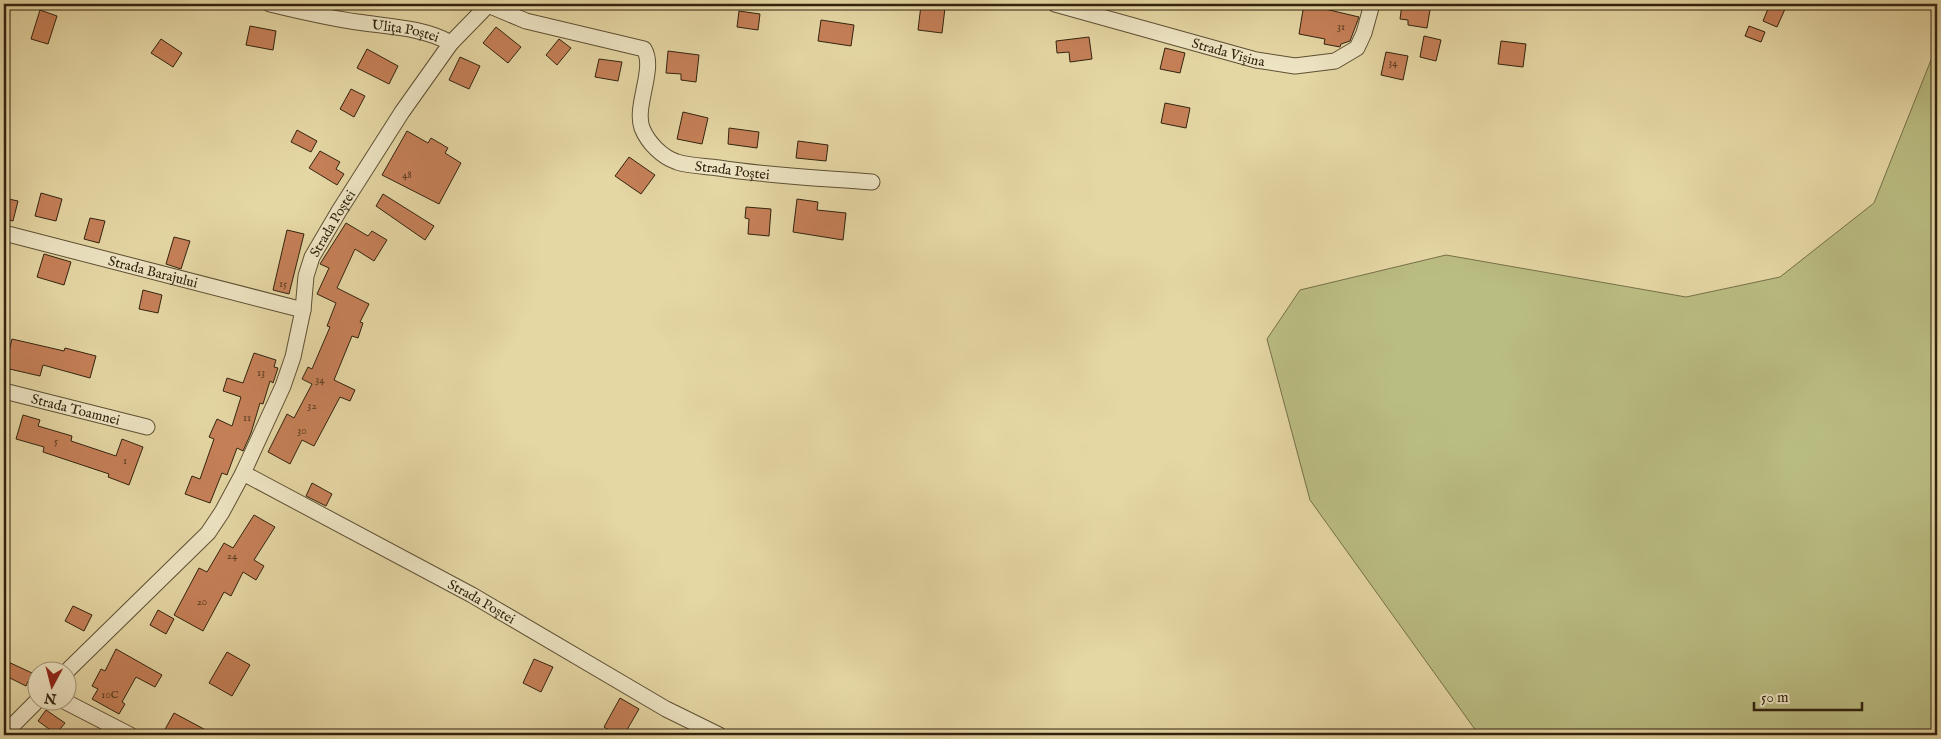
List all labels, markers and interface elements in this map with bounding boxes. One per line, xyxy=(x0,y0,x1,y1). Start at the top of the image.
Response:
street label: Ulița Poștei xyxy=(371,16,442,47)
house number: 31 xyxy=(1337,20,1345,34)
street label: Strada Vișina xyxy=(1190,35,1267,71)
house number: 34 xyxy=(1388,56,1398,70)
street label: Strada Poștei xyxy=(694,158,771,184)
house number: 48 xyxy=(402,168,412,182)
street label: Strada Poștei xyxy=(306,187,360,261)
street label: Strada Barajului xyxy=(106,252,200,293)
house number: 15 xyxy=(279,277,287,291)
house number: 13 xyxy=(257,366,265,380)
house number: 34 xyxy=(315,373,325,387)
street label: Strada Toamnei xyxy=(29,390,122,430)
house number: 32 xyxy=(307,399,317,413)
house number: 11 xyxy=(243,411,251,425)
house number: 30 xyxy=(297,424,307,438)
house number: 5 xyxy=(54,434,58,448)
house number: 1 xyxy=(123,454,127,468)
house number: 24 xyxy=(227,549,238,563)
street label: Strada Poștei xyxy=(444,576,519,629)
house number: 20 xyxy=(197,595,207,609)
north arrow xyxy=(28,662,78,712)
scale bar xyxy=(1754,679,1861,711)
text: N xyxy=(43,688,59,708)
house number: 10C xyxy=(101,688,119,702)
text: 50 m xyxy=(1761,688,1789,707)

